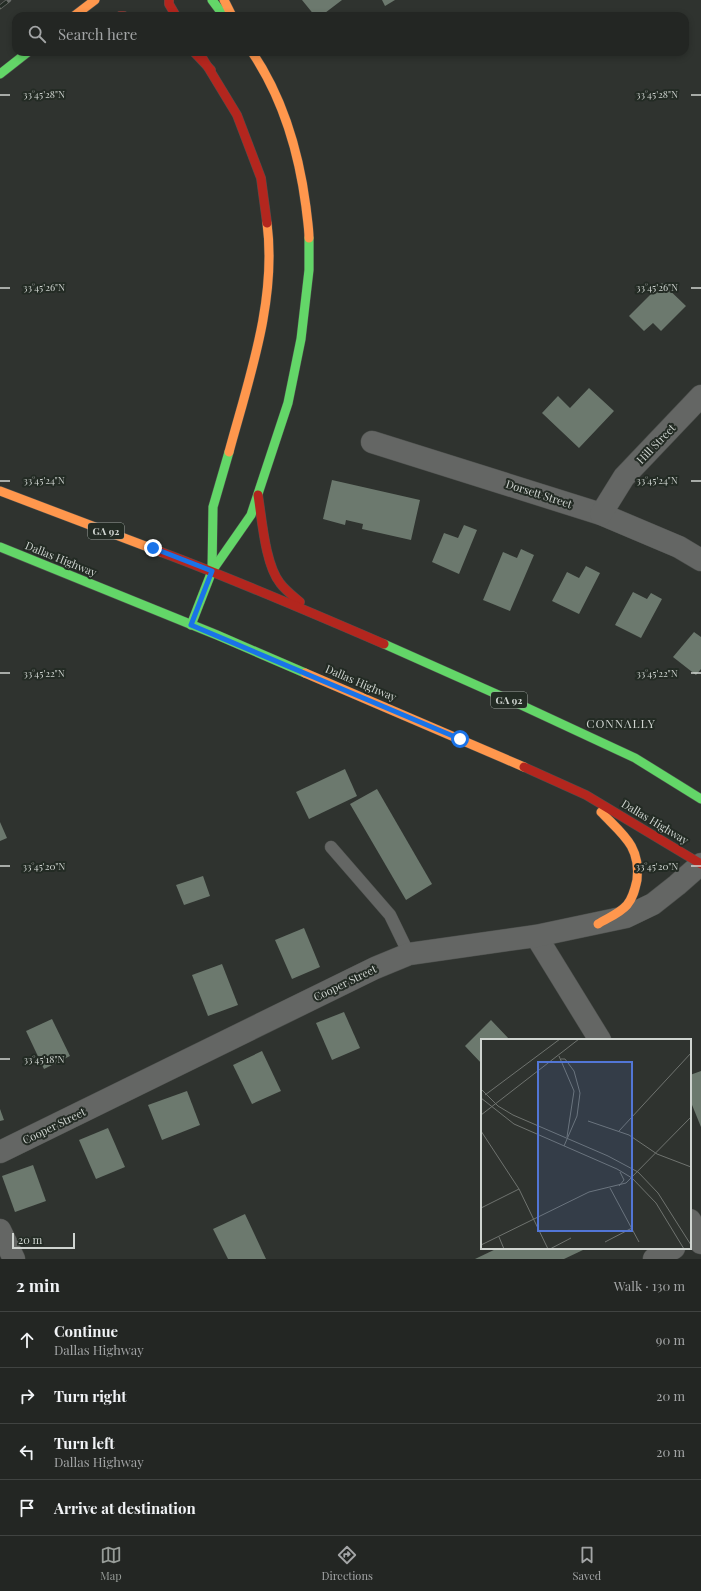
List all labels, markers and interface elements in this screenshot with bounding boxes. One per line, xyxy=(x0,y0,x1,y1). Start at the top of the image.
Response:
search box xyxy=(12,12,689,56)
icon: search xyxy=(26,23,48,45)
text: Search here xyxy=(58,24,137,44)
text: 33°45'28"N xyxy=(23,87,65,101)
text: 33°45'28"N xyxy=(636,87,678,101)
text: 33°45'26"N xyxy=(23,280,65,294)
text: 33°45'26"N xyxy=(636,280,678,294)
street label: Hill Street xyxy=(633,420,679,467)
text: 33°45'24"N xyxy=(23,473,65,487)
text: 33°45'24"N xyxy=(636,473,678,487)
street label: Dorsett Street xyxy=(504,476,574,511)
road number: GA 92 xyxy=(88,523,124,539)
street label: Dallas Highway xyxy=(23,537,100,580)
route end xyxy=(144,539,162,557)
street label: Dallas Highway xyxy=(323,661,399,704)
text: 33°45'22"N xyxy=(23,666,65,680)
text: 33°45'22"N xyxy=(636,666,678,680)
road number: GA 92 xyxy=(491,692,527,708)
district label: CONNALLY xyxy=(586,715,656,731)
route start xyxy=(451,730,469,748)
street label: Dallas Highway xyxy=(619,796,692,848)
text: 33°45'20"N xyxy=(23,859,65,873)
text: 33°45'20"N xyxy=(636,859,678,873)
street label: Cooper Street xyxy=(311,961,379,1004)
inset map xyxy=(481,1039,691,1249)
text: 33°45'18"N xyxy=(23,1052,65,1066)
street label: Cooper Street xyxy=(20,1104,88,1147)
scale bar xyxy=(12,1231,75,1250)
text: 20 m xyxy=(18,1232,42,1247)
text: 2 min xyxy=(16,1274,60,1296)
text: Walk · 130 m xyxy=(614,1277,685,1294)
text: Continue xyxy=(54,1321,118,1341)
icon: ahead xyxy=(16,1329,38,1351)
text: 90 m xyxy=(656,1331,685,1348)
text: Dallas Highway xyxy=(54,1341,144,1358)
icon: right xyxy=(16,1385,38,1407)
text: Turn right xyxy=(54,1386,127,1406)
text: 20 m xyxy=(656,1387,685,1404)
text: Turn left xyxy=(54,1433,115,1453)
icon: left xyxy=(16,1441,38,1463)
text: 20 m xyxy=(656,1443,685,1460)
text: Dallas Highway xyxy=(54,1453,144,1470)
icon: arrive xyxy=(16,1497,38,1519)
text: Arrive at destination xyxy=(54,1498,196,1518)
tab: Map xyxy=(100,1544,122,1583)
tab: Directions xyxy=(321,1544,373,1583)
tab: Saved xyxy=(573,1544,601,1583)

